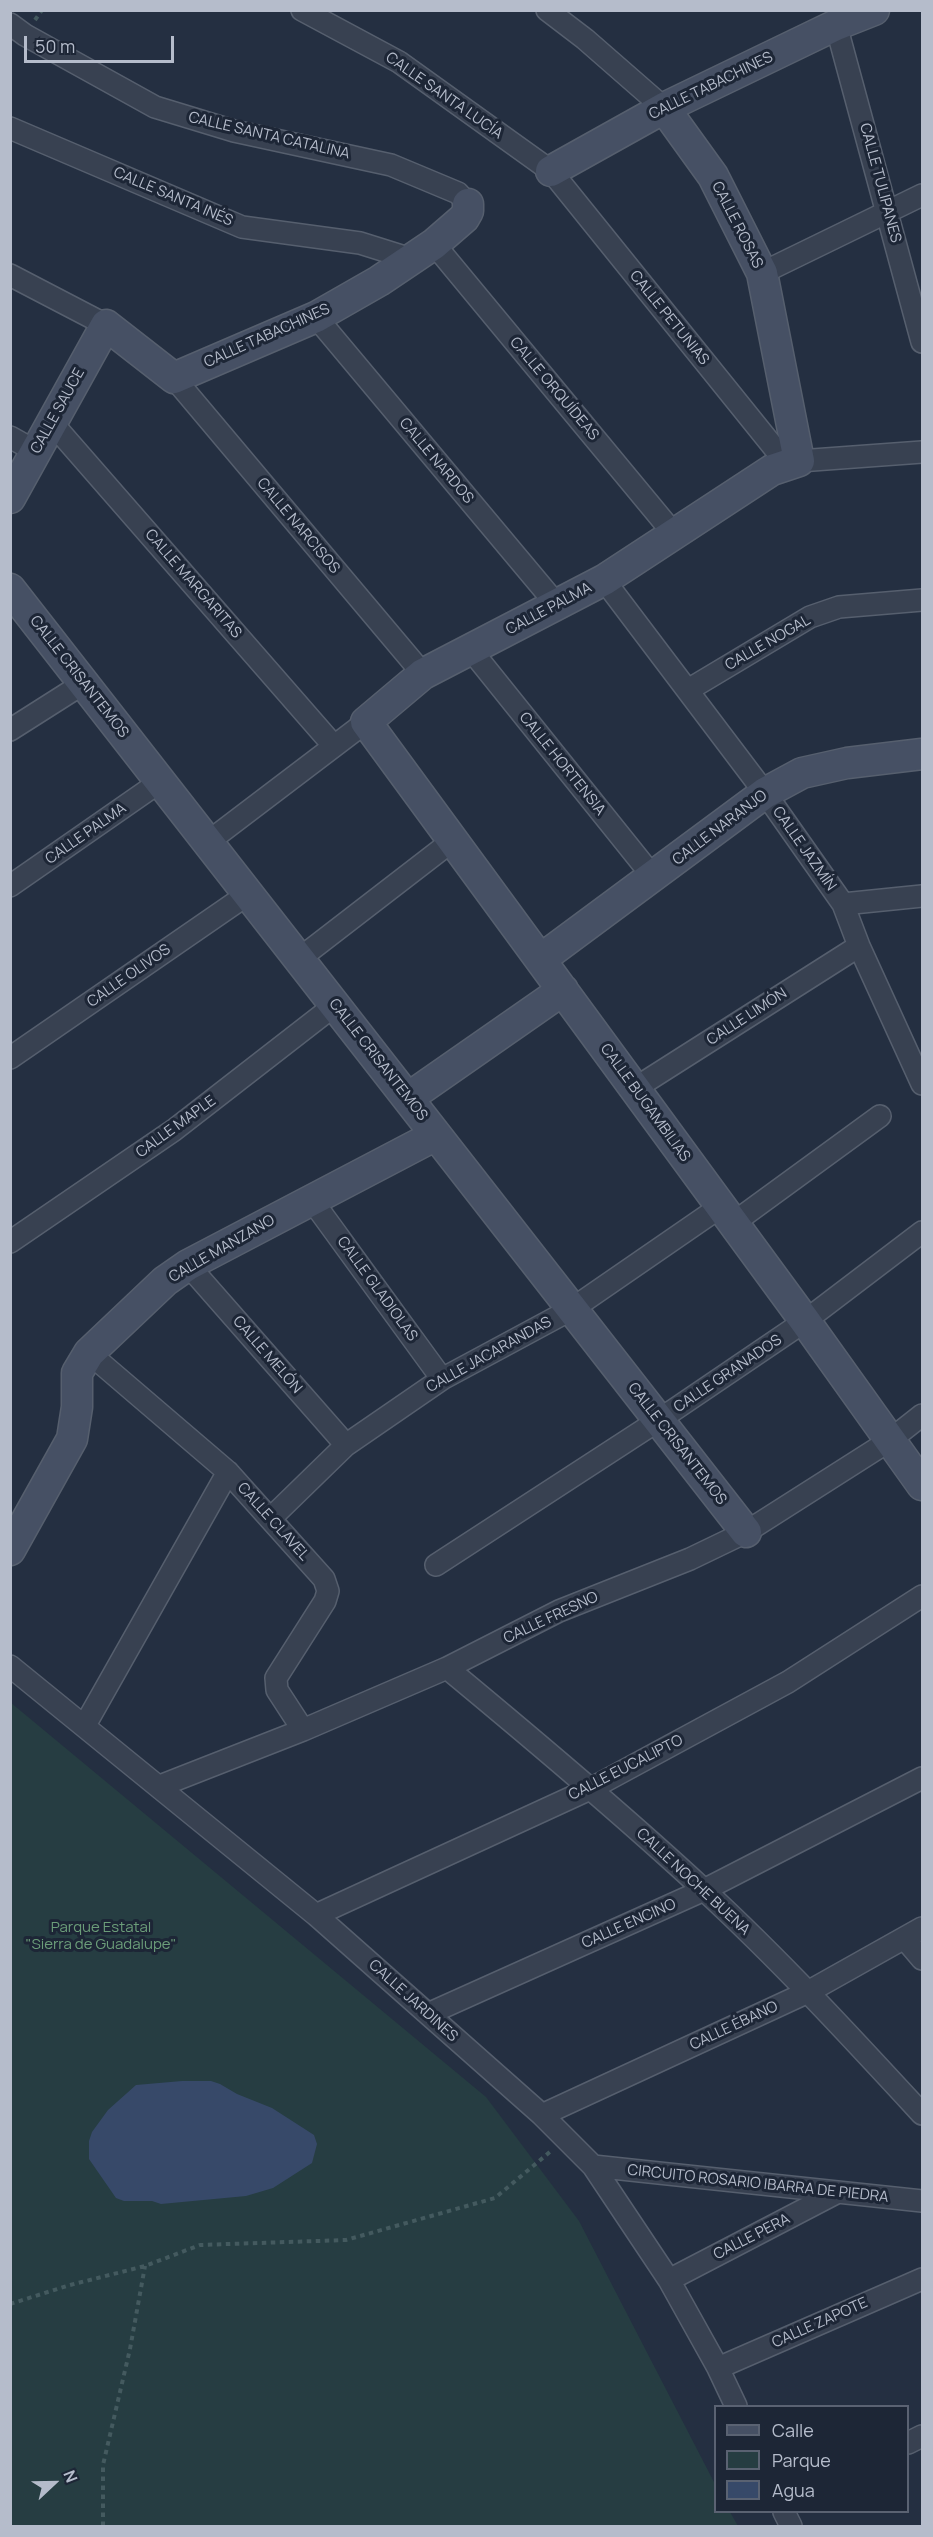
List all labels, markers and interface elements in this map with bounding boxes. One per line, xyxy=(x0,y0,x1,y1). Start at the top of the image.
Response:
scale bar xyxy=(27,24,177,62)
text: 50 m xyxy=(35,34,75,58)
street label: CALLE TABACHINES xyxy=(646,48,776,124)
street label: CALLE SANTA LUCÍA xyxy=(382,49,506,143)
street label: CALLE SANTA CATALINA xyxy=(187,109,351,163)
street label: CALLE TULIPANES xyxy=(855,121,905,245)
street label: CALLE SANTA INÉS xyxy=(111,164,235,230)
street label: CALLE ROSAS xyxy=(707,179,767,271)
street label: CALLE PETUNIAS xyxy=(625,267,713,369)
street label: CALLE TABACHINES xyxy=(201,300,333,372)
street label: CALLE ORQUÍDEAS xyxy=(506,334,602,444)
street label: CALLE SAUCE xyxy=(27,365,89,457)
street label: CALLE NARDOS xyxy=(395,415,477,507)
street label: CALLE NARCISOS xyxy=(253,474,343,578)
street label: CALLE MARGARITAS xyxy=(141,526,245,642)
street label: CALLE PALMA xyxy=(503,579,595,639)
street label: CALLE NOGAL xyxy=(722,611,814,675)
street label: CALLE CRISANTEMOS xyxy=(26,612,132,742)
street label: CALLE HORTENSIA xyxy=(515,709,609,819)
street label: CALLE NARANJO xyxy=(669,787,771,869)
street label: CALLE PALMA xyxy=(42,800,130,868)
street label: CALLE JAZMÍN xyxy=(768,803,840,895)
street label: CALLE OLIVOS xyxy=(84,941,174,1011)
street label: CALLE LIMÓN xyxy=(704,984,790,1050)
street label: CALLE CRISANTEMOS xyxy=(325,995,431,1125)
street label: CALLE BUGAMBILIAS xyxy=(596,1041,694,1165)
street label: CALLE MAPLE xyxy=(133,1092,219,1162)
street label: CALLE MANZANO xyxy=(166,1211,278,1287)
street label: CALLE GLADIOLAS xyxy=(333,1233,421,1345)
street label: CALLE MELÓN xyxy=(229,1313,305,1397)
street label: CALLE JACARANDAS xyxy=(423,1313,555,1397)
street label: CALLE GRANADOS xyxy=(671,1331,785,1417)
street label: CALLE CRISANTEMOS xyxy=(624,1379,730,1509)
street label: CALLE CLAVEL xyxy=(233,1479,313,1565)
street label: CALLE FRESNO xyxy=(501,1588,601,1648)
street label: CALLE EUCALIPTO xyxy=(566,1731,686,1805)
street label: CALLE NOCHE BUENA xyxy=(633,1825,753,1939)
street label: CALLE ENCINO xyxy=(579,1895,679,1953)
park label: Parque Estatal "Sierra de Guadalupe" xyxy=(26,1919,176,1954)
street label: CALLE JARDINES xyxy=(365,1956,461,2046)
street label: CALLE ÉBANO xyxy=(687,1998,781,2054)
street label: CIRCUITO ROSARIO IBARRA DE PIEDRA xyxy=(627,2161,889,2207)
street label: CALLE PERA xyxy=(711,2210,793,2264)
street label: CALLE ZAPOTE xyxy=(769,2294,871,2352)
legend xyxy=(714,2405,909,2513)
text: Calle xyxy=(772,2418,814,2442)
text: Parque xyxy=(772,2448,831,2472)
north arrow xyxy=(24,2453,84,2513)
text: N xyxy=(58,2467,83,2486)
text: Agua xyxy=(772,2478,815,2502)

